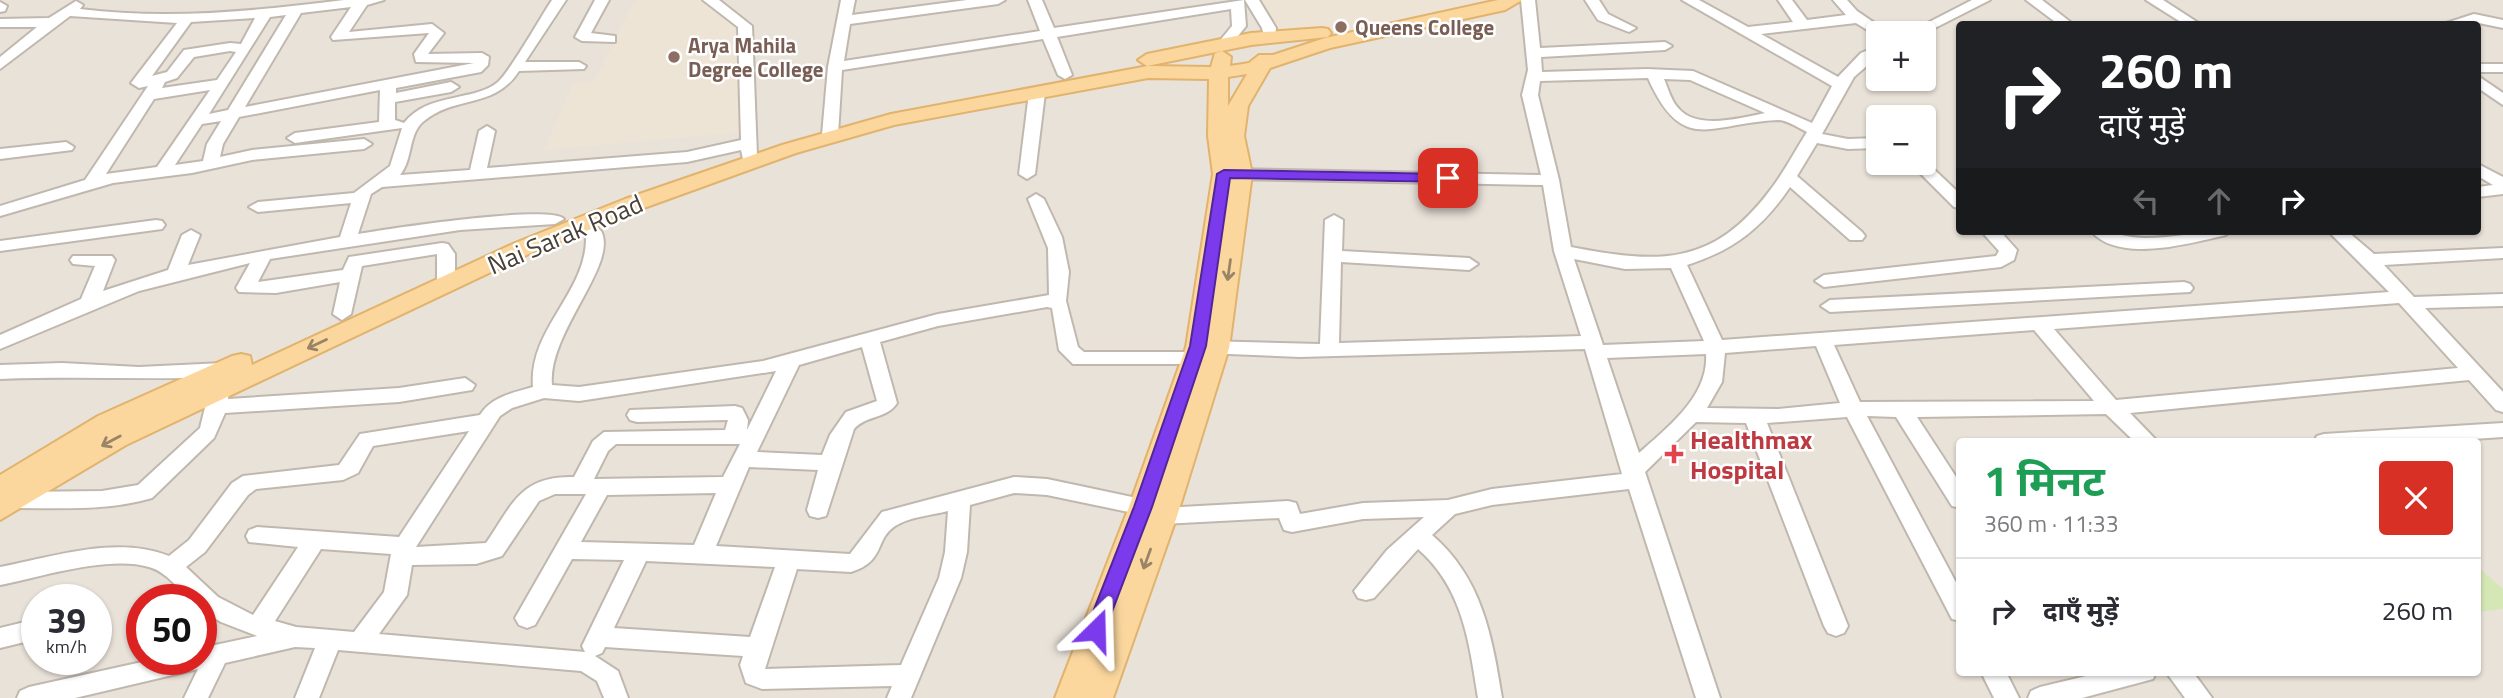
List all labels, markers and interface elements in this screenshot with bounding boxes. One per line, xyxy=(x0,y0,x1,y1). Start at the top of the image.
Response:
place label: Queens College xyxy=(1355,11,1494,43)
marker: Queens College xyxy=(1333,19,1349,35)
map controls xyxy=(1866,21,1936,175)
button: + xyxy=(1866,21,1936,91)
place label: Arya Mahila Degree College xyxy=(688,29,824,85)
text: 260 m xyxy=(2099,32,2233,107)
marker: Arya Mahila Degree College xyxy=(666,49,682,65)
icon: right xyxy=(1984,49,2075,140)
text: दाएँ मुड़ें xyxy=(2099,100,2185,148)
button: − xyxy=(1866,105,1936,175)
pin xyxy=(1418,148,1478,208)
icon: arrive xyxy=(1429,159,1467,197)
icon: left xyxy=(2127,182,2165,220)
icon: ahead xyxy=(2200,182,2238,220)
icon: right xyxy=(2273,182,2311,220)
street label: Nai Sarak Road xyxy=(481,184,649,284)
one-way arrow xyxy=(1222,258,1235,281)
one-way arrow xyxy=(307,338,328,351)
place label: Healthmax Hospital xyxy=(1690,420,1812,489)
one-way arrow xyxy=(101,435,122,449)
marker: Healthmax Hospital xyxy=(1664,444,1684,464)
text: 1 मिनट xyxy=(1984,448,2105,512)
button: close xyxy=(2379,461,2453,535)
text: 360 m · 11:33 xyxy=(1984,506,2119,541)
one-way arrow xyxy=(1140,548,1153,570)
speed limit sign: 50 xyxy=(126,584,217,675)
text: दाएँ मुड़ें xyxy=(2043,591,2119,630)
text: 260 m xyxy=(2382,591,2453,630)
icon: right xyxy=(1984,592,2022,630)
text: 39 xyxy=(47,593,86,647)
position arrow xyxy=(1059,593,1133,667)
text: km/h xyxy=(46,633,87,660)

